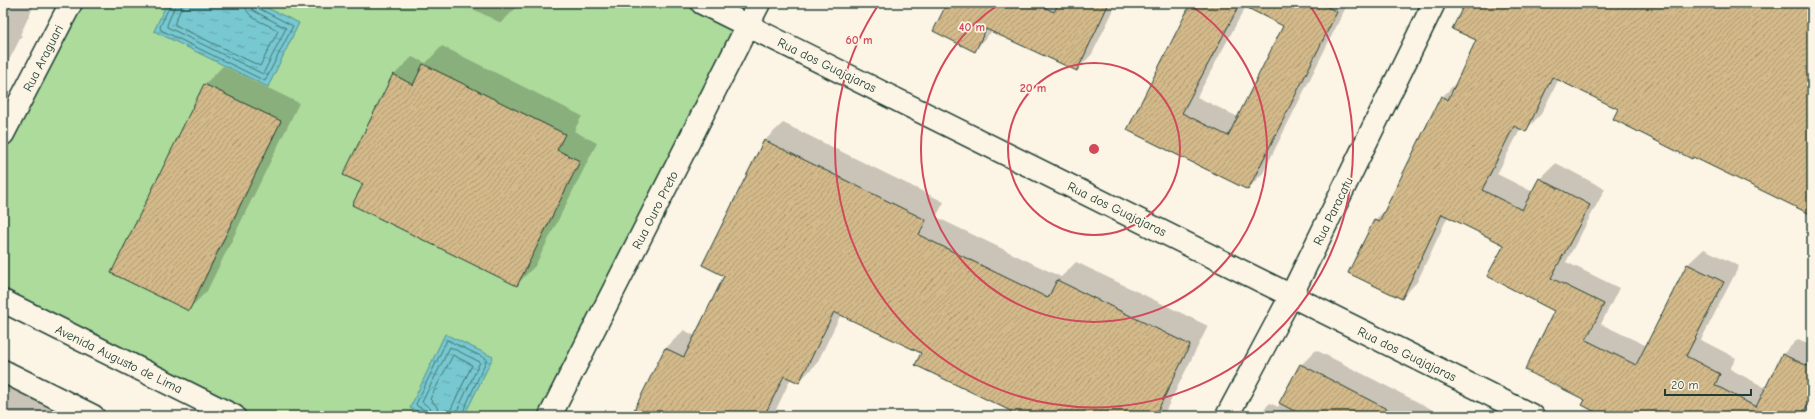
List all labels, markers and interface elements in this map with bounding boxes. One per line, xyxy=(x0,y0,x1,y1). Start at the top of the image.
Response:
text: 40 m xyxy=(959,20,985,34)
street label: Rua Araguari xyxy=(20,22,66,94)
text: 60 m xyxy=(846,33,872,47)
street label: Rua dos Guajajaras xyxy=(775,35,879,95)
text: 20 m xyxy=(1020,81,1046,95)
centre of rings xyxy=(1087,142,1101,156)
street label: Rua Ouro Preto xyxy=(629,168,681,252)
street label: Rua Paracatu xyxy=(1310,175,1356,247)
street label: Rua dos Guajajaras xyxy=(1065,179,1169,239)
street label: Avenida Augusto de Lima xyxy=(53,322,185,396)
street label: Rua dos Guajajaras xyxy=(1355,324,1459,384)
scale bar xyxy=(1665,371,1751,397)
text: 20 m xyxy=(1671,378,1699,392)

